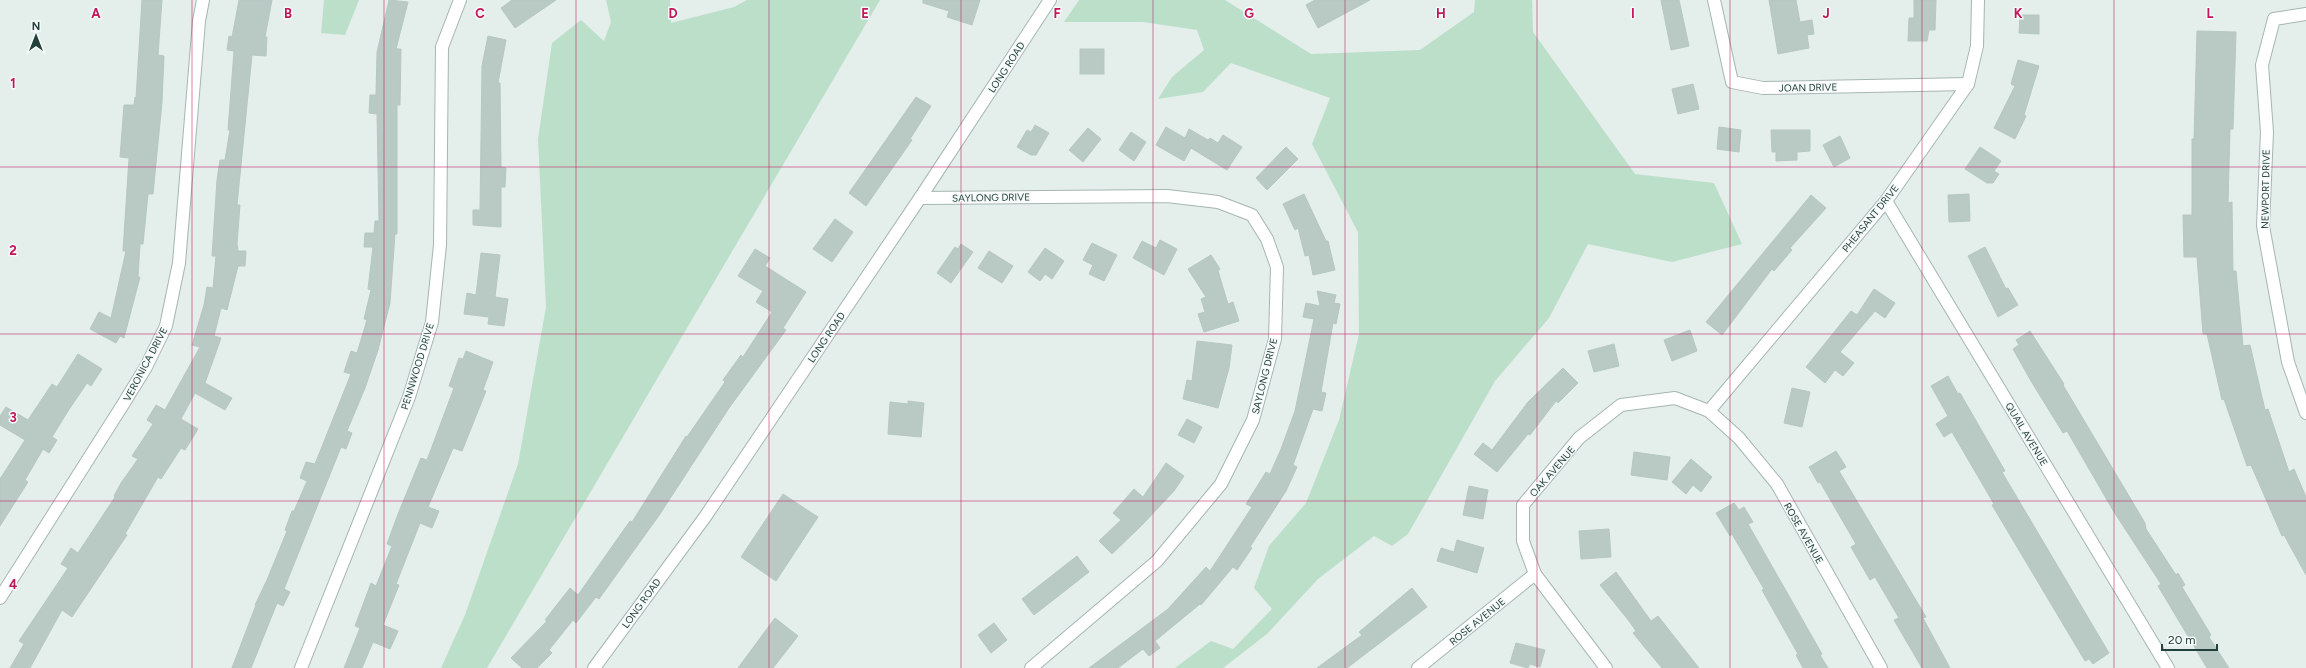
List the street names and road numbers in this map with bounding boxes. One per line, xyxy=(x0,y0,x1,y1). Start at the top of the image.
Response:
street label: LONG ROAD xyxy=(985,39,1028,95)
street label: JOAN DRIVE xyxy=(1779,80,1837,95)
street label: NEWPORT DRIVE xyxy=(2258,149,2273,229)
street label: PHEASANT DRIVE xyxy=(1839,182,1902,255)
street label: SAYLONG DRIVE xyxy=(952,190,1030,205)
street label: LONG ROAD xyxy=(805,309,848,365)
street label: PENNWOOD DRIVE xyxy=(398,321,437,411)
street label: VERONICA DRIVE xyxy=(120,325,171,404)
street label: SAYLONG DRIVE xyxy=(1249,337,1280,416)
street label: QUAIL AVENUE xyxy=(2002,400,2051,469)
street label: OAK AVENUE xyxy=(1527,443,1578,499)
street label: ROSE AVENUE xyxy=(1781,500,1826,566)
street label: LONG ROAD xyxy=(619,576,664,631)
street label: ROSE AVENUE xyxy=(1447,595,1508,648)

